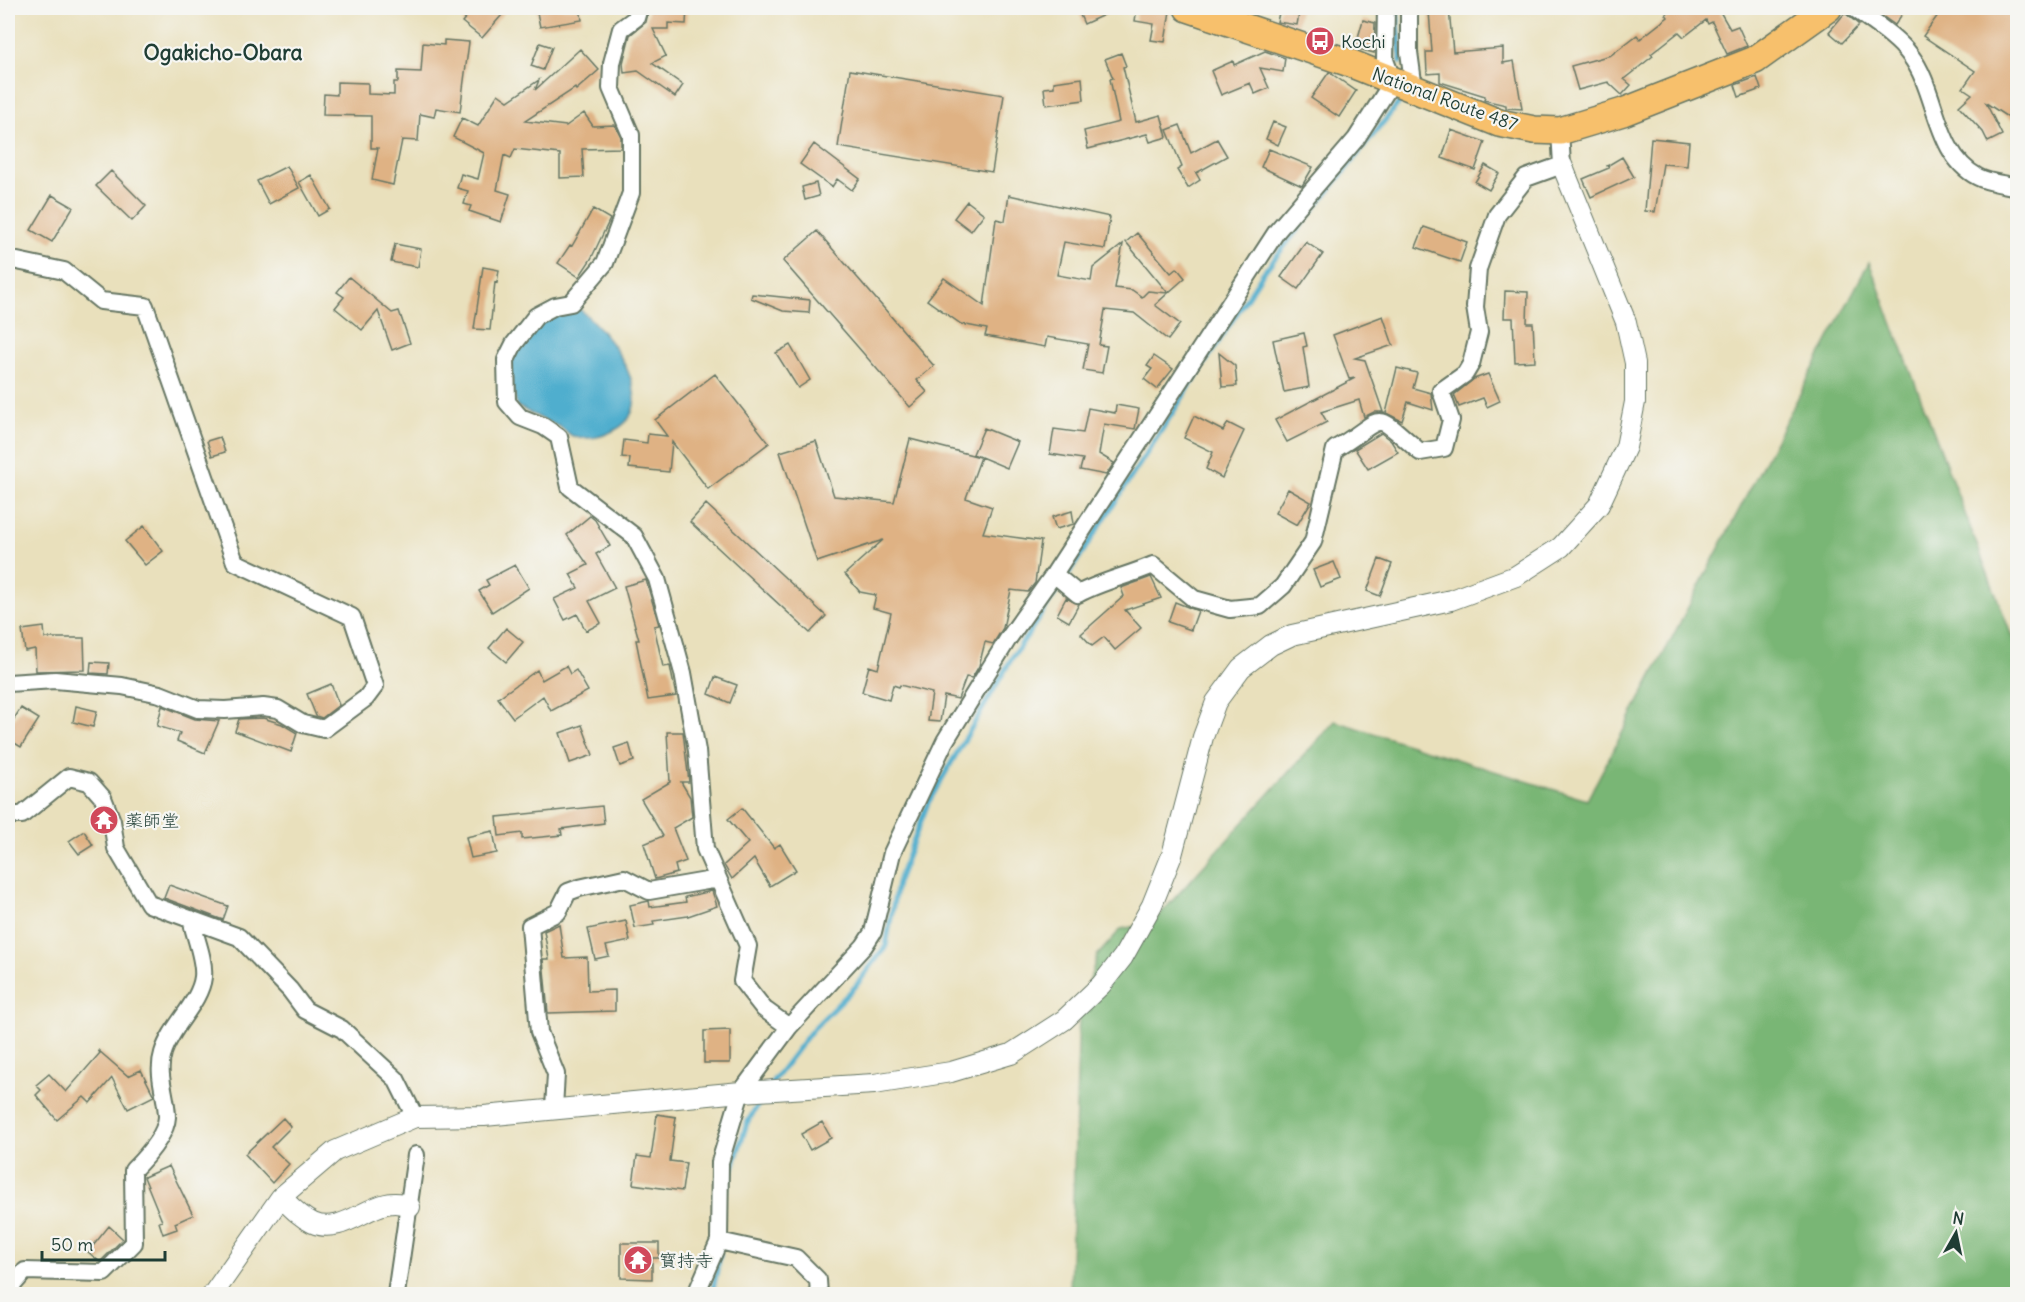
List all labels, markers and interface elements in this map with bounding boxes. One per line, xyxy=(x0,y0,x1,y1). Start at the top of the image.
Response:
bus stop icon: Kochi xyxy=(1304,25,1336,57)
place label: Kochi xyxy=(1341,30,1386,53)
district label: Ogakicho-Obara xyxy=(143,39,303,66)
street label: National Route 487 xyxy=(1369,62,1521,136)
temple icon: 薬師堂 xyxy=(88,804,120,836)
place label: 薬師堂 xyxy=(125,809,179,832)
north arrow xyxy=(1926,1203,1986,1263)
text: N xyxy=(1951,1207,1965,1229)
scale bar xyxy=(42,1224,165,1262)
text: 50 m xyxy=(51,1233,93,1256)
temple icon: 寳持寺 xyxy=(622,1244,654,1276)
place label: 寳持寺 xyxy=(659,1249,713,1272)

